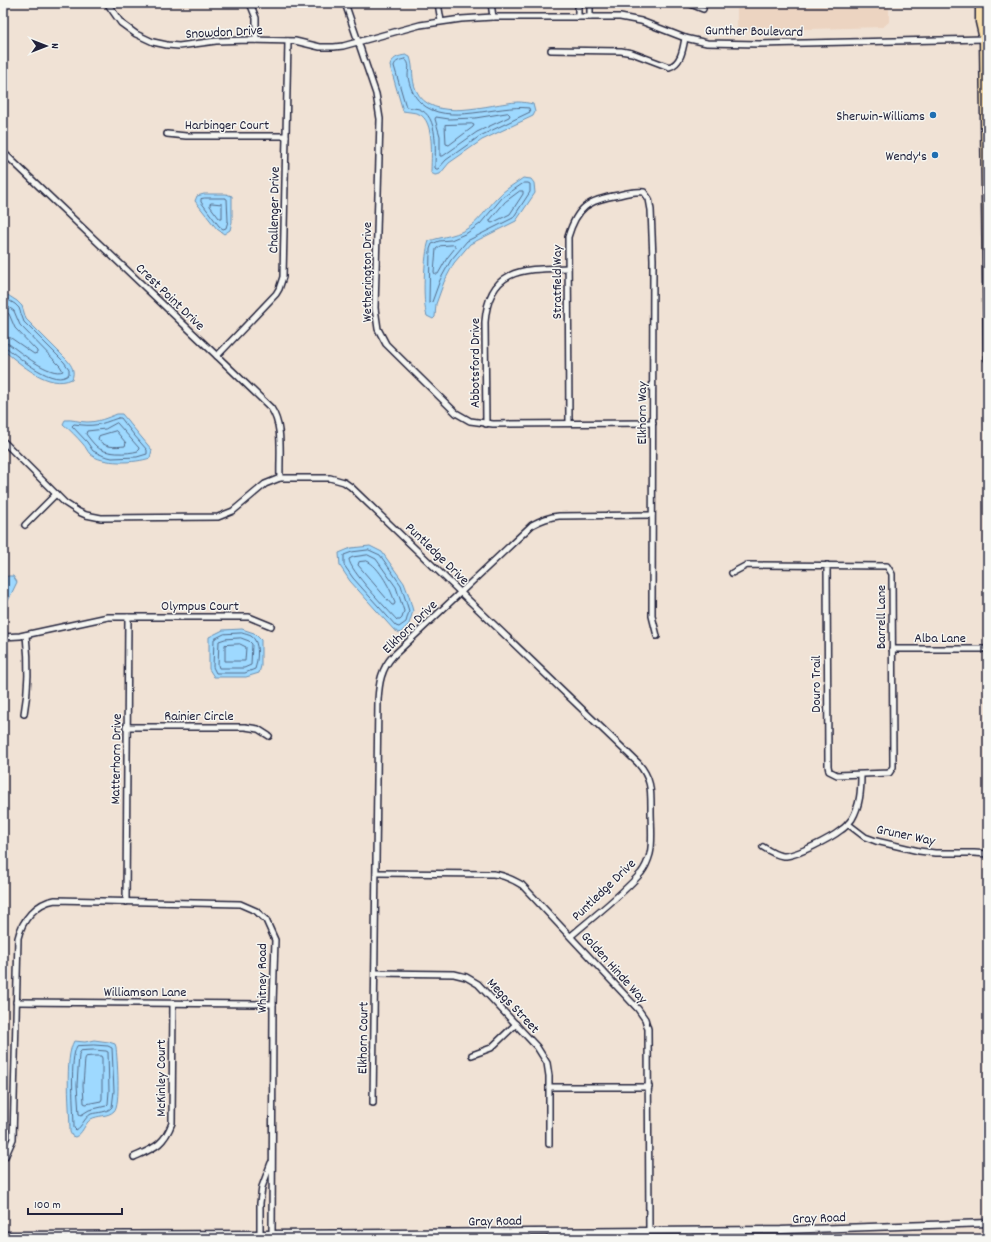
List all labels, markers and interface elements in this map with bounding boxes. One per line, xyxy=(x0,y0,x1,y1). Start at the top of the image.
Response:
street label: Snowdon Drive xyxy=(185,21,263,45)
street label: Gunther Boulevard xyxy=(705,21,803,43)
north arrow xyxy=(26,26,66,66)
text: N xyxy=(46,43,62,49)
place label: Sherwin-Williams xyxy=(836,107,925,127)
marker: Sherwin-Williams xyxy=(928,110,938,120)
street label: Harbinger Court xyxy=(185,116,269,136)
place label: Wendy's xyxy=(885,147,927,167)
marker: Wendy's xyxy=(930,150,940,160)
street label: Challenger Drive xyxy=(264,166,286,254)
street label: Wetherington Drive xyxy=(358,222,378,322)
street label: Stratfield Way xyxy=(548,245,568,319)
street label: Crest Point Drive xyxy=(130,259,209,336)
street label: Abbotsford Drive xyxy=(466,318,486,408)
street label: Elkhorn Way xyxy=(633,381,653,445)
street label: Puntledge Drive xyxy=(400,519,473,590)
street label: Barrell Lane xyxy=(872,585,892,649)
street label: Elkhorn Drive xyxy=(378,596,442,659)
street label: Olympus Court xyxy=(161,597,239,617)
street label: Alba Lane xyxy=(914,629,966,649)
street label: Douro Trail xyxy=(807,655,827,713)
street label: Rainier Circle xyxy=(164,707,234,727)
street label: Matterhorn Drive xyxy=(106,713,128,805)
street label: Gruner Way xyxy=(874,820,937,852)
street label: Puntledge Drive xyxy=(568,855,641,926)
street label: Golden Hinde Way xyxy=(575,928,652,1009)
street label: Whitney Road xyxy=(253,943,273,1013)
street label: Meggs Street xyxy=(481,974,544,1039)
street label: Williamson Lane xyxy=(104,983,186,1003)
street label: Elkhorn Court xyxy=(353,1002,375,1074)
street label: McKinley Court xyxy=(152,1039,172,1117)
scale bar xyxy=(28,1190,122,1216)
text: 100 m xyxy=(34,1197,61,1214)
street label: Gray Road xyxy=(792,1208,846,1230)
street label: Gray Road xyxy=(468,1212,522,1232)

